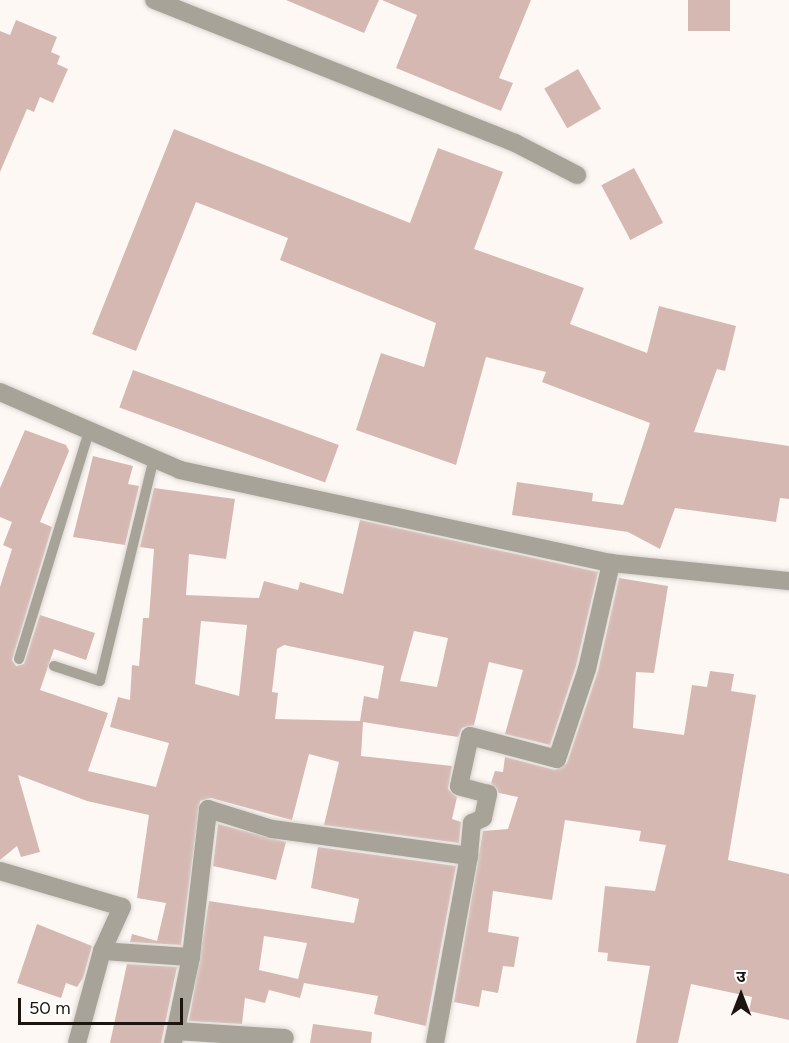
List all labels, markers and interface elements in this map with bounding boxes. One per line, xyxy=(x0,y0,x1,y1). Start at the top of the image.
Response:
north arrow xyxy=(711,965,771,1025)
text: उ xyxy=(736,967,746,986)
scale bar xyxy=(21,986,186,1024)
text: 50 m xyxy=(29,997,71,1019)

